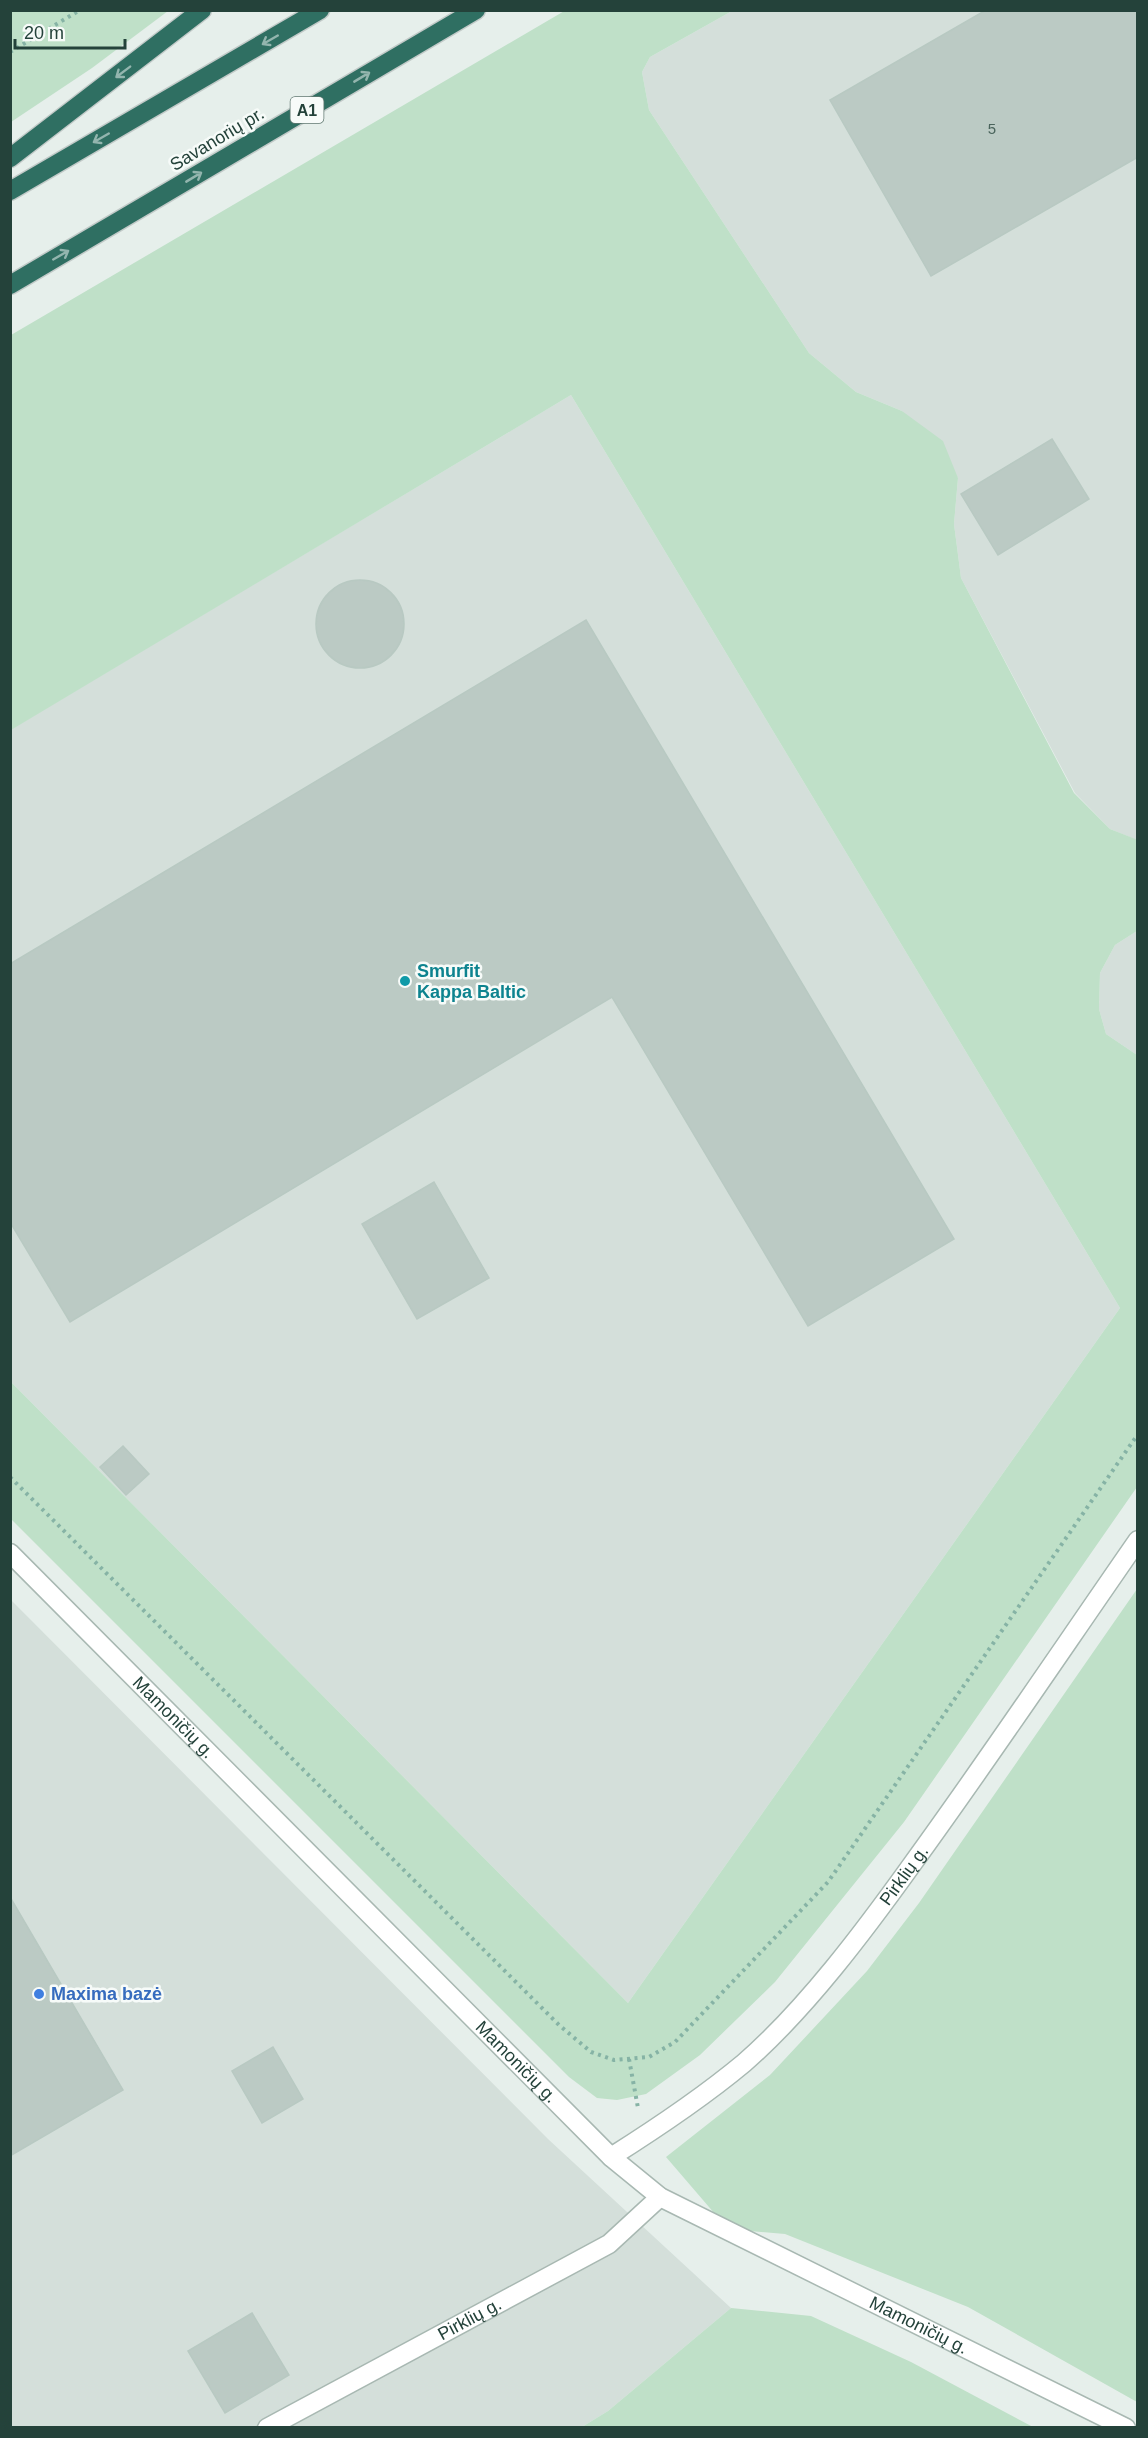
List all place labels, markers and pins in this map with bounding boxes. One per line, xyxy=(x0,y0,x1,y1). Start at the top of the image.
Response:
place label: Smurfit Kappa Baltic xyxy=(417,961,526,1002)
marker: Smurfit Kappa Baltic xyxy=(398,974,412,988)
place label: Maxima bazė xyxy=(51,1984,162,2004)
marker: Maxima bazė xyxy=(32,1987,46,2001)

